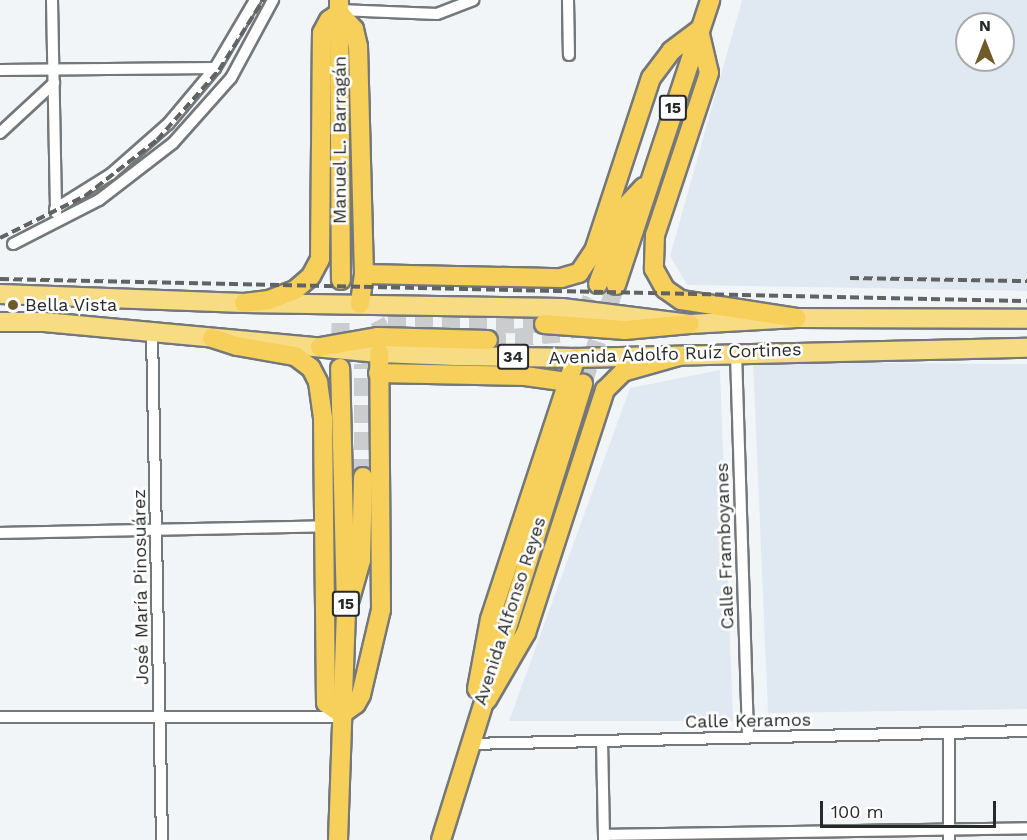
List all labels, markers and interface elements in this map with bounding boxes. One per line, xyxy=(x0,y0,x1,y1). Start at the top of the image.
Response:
north arrow xyxy=(955,12,1015,72)
text: N xyxy=(979,16,991,35)
street label: Manuel L. Barragán xyxy=(329,56,351,224)
road number: 15 xyxy=(658,95,688,121)
place label: Bella Vista xyxy=(25,294,118,316)
marker: Bella Vista xyxy=(6,298,20,312)
street label: Avenida Adolfo Ruíz Cortines xyxy=(548,339,802,369)
road number: 34 xyxy=(496,344,530,370)
street label: Calle Framboyanes xyxy=(711,462,739,630)
street label: José María Pinosuárez xyxy=(128,489,154,685)
street label: Avenida Alfonso Reyes xyxy=(469,514,551,708)
road number: 15 xyxy=(331,591,361,617)
street label: Calle Keramos xyxy=(685,709,811,733)
scale bar xyxy=(823,789,998,827)
text: 100 m xyxy=(831,801,884,822)

